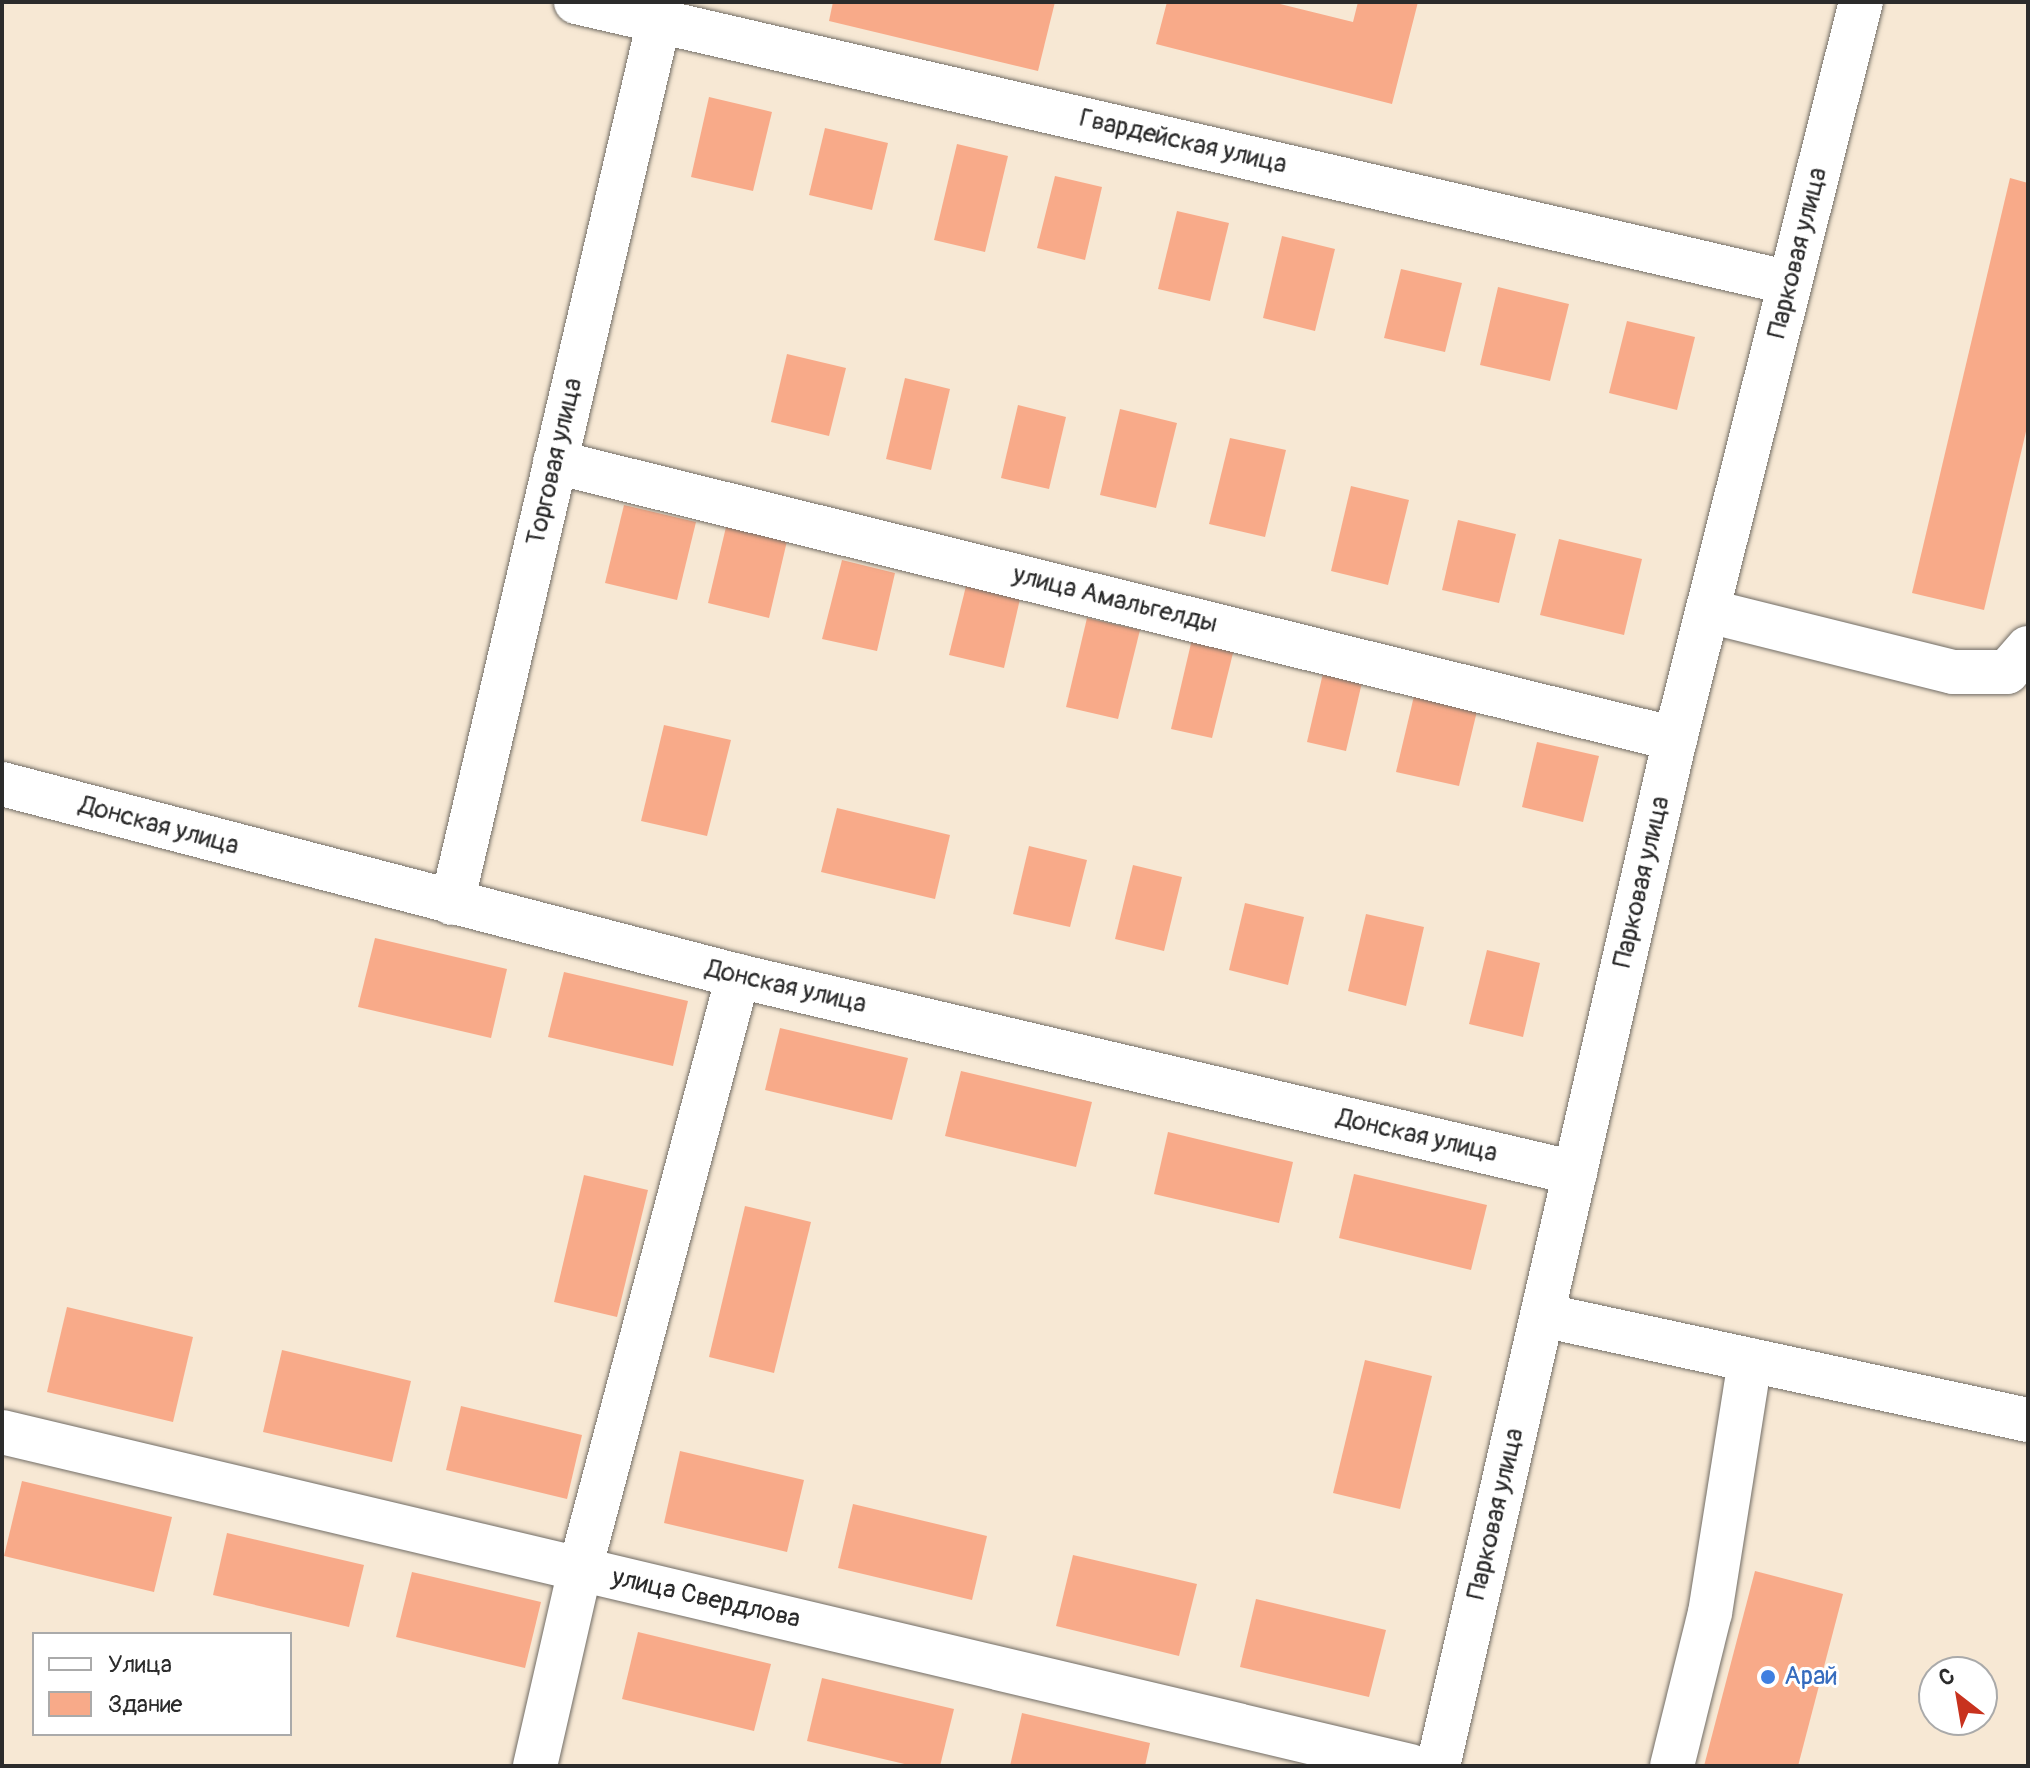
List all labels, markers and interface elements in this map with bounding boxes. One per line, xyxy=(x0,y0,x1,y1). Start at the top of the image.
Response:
street label: Гвардейская улица xyxy=(1076,103,1290,181)
street label: Парковая улица xyxy=(1762,164,1834,342)
street label: Торговая улица xyxy=(521,375,589,549)
street label: улица Амальгелды xyxy=(1009,559,1221,641)
street label: Донская улица xyxy=(76,790,242,862)
street label: Парковая улица xyxy=(1607,793,1677,971)
street label: Донская улица xyxy=(703,953,869,1021)
street label: Донская улица xyxy=(1334,1102,1500,1170)
street label: Парковая улица xyxy=(1461,1425,1531,1603)
street label: улица Свердлова xyxy=(609,1562,803,1636)
legend xyxy=(32,1632,292,1736)
text: Улица xyxy=(108,1650,172,1679)
north arrow xyxy=(1918,1656,1998,1736)
place label: Арай xyxy=(1784,1661,1838,1693)
text: С xyxy=(1934,1662,1960,1693)
marker: Арай xyxy=(1759,1668,1777,1686)
text: Здание xyxy=(108,1690,182,1719)

